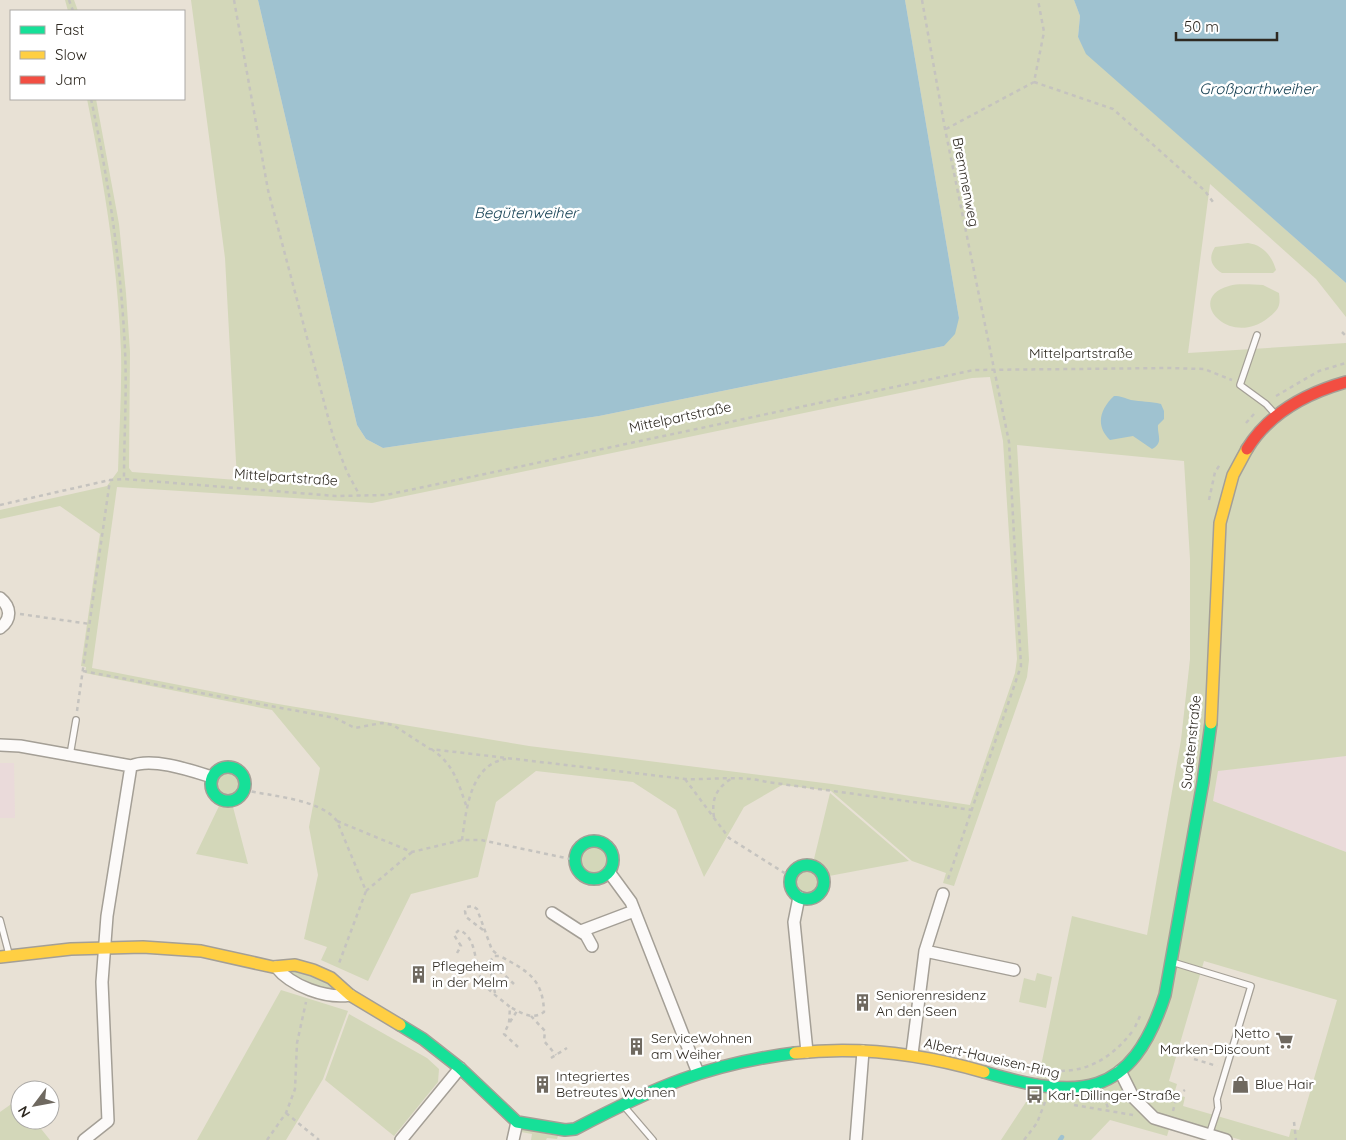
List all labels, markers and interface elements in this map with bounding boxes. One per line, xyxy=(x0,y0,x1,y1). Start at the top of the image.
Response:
legend xyxy=(10,10,185,100)
scale bar xyxy=(1176,10,1277,42)
text: 50 m xyxy=(1184,17,1219,36)
text: Fast xyxy=(55,20,84,39)
text: Slow xyxy=(55,45,87,64)
text: Jam xyxy=(55,70,86,89)
water label: Großparthweiher xyxy=(1199,79,1319,98)
street label: Bremmenweg xyxy=(949,136,983,228)
water label: Begütenweiher xyxy=(474,203,580,222)
street label: Mittelpartstraße xyxy=(1029,344,1133,362)
street label: Mittelpartstraße xyxy=(627,397,733,437)
street label: Mittelpartstraße xyxy=(234,464,339,490)
street label: Sudetenstraße xyxy=(1177,694,1205,790)
place label: Pflegeheim in der Melm xyxy=(432,957,508,991)
building icon: Pflegeheim in der Melm xyxy=(408,964,428,984)
place label: Seniorenresidenz An den Seen xyxy=(876,986,986,1020)
building icon: Seniorenresidenz An den Seen xyxy=(852,993,872,1013)
place label: Netto Marken-Discount xyxy=(1160,1024,1270,1058)
place label: ServiceWohnen am Weiher xyxy=(651,1029,752,1063)
supermarket icon: Netto Marken-Discount xyxy=(1274,1031,1294,1051)
street label: Albert-Haueisen-Ring xyxy=(922,1034,1062,1082)
building icon: ServiceWohnen am Weiher xyxy=(627,1036,647,1056)
place label: Integriertes Betreutes Wohnen xyxy=(556,1067,676,1101)
building icon: Integriertes Betreutes Wohnen xyxy=(532,1074,552,1094)
shop icon: Blue Hair xyxy=(1231,1074,1251,1094)
place label: Blue Hair xyxy=(1255,1075,1314,1093)
north arrow xyxy=(10,1080,60,1130)
bus stop icon: Karl-Dillinger-Straße xyxy=(1024,1085,1044,1105)
place label: Karl-Dillinger-Straße xyxy=(1048,1086,1181,1104)
text: N xyxy=(14,1103,34,1121)

